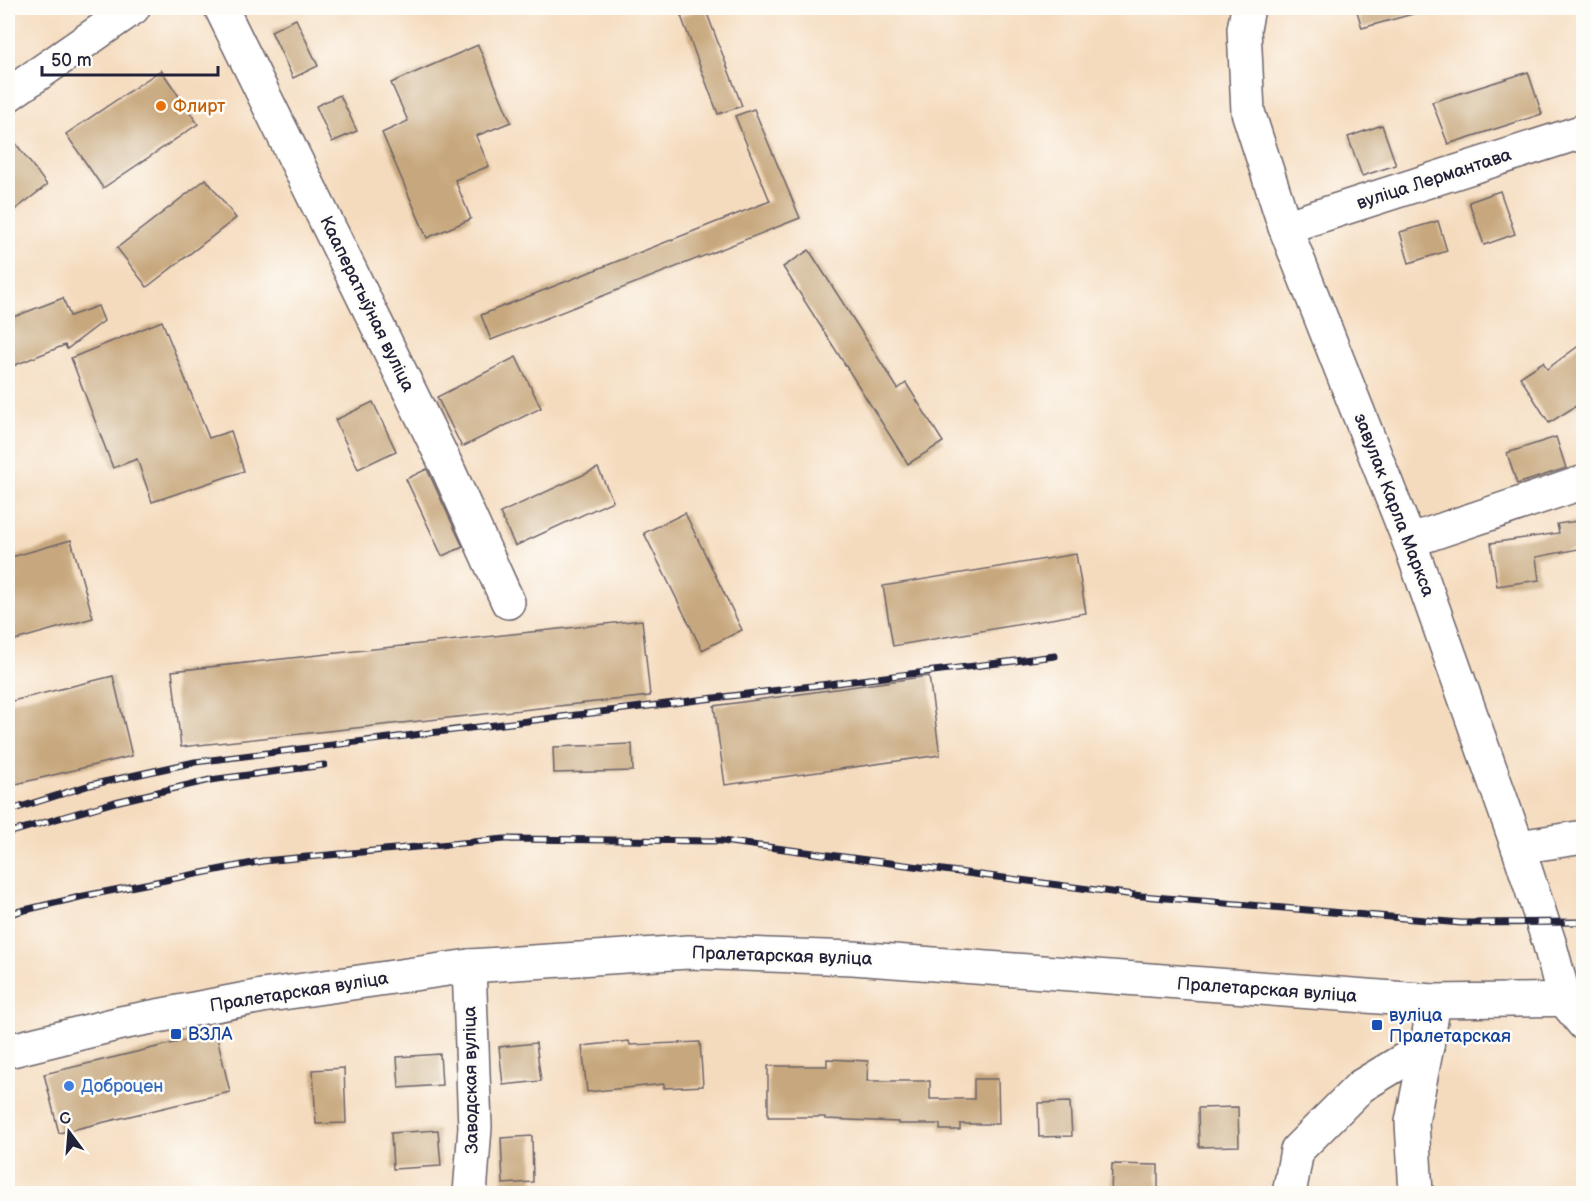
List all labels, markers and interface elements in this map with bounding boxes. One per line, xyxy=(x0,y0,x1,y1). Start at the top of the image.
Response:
scale bar xyxy=(42,39,218,77)
text: 50 m xyxy=(51,50,92,71)
place label: Флирт xyxy=(173,96,226,117)
marker: Флирт xyxy=(154,99,168,113)
street label: вуліца Лермантава xyxy=(1354,144,1514,214)
street label: Кааператыўная вуліца xyxy=(315,213,419,396)
street label: завулак Карла Маркса xyxy=(1349,410,1439,600)
street label: Пралетарская вуліца xyxy=(691,942,873,970)
street label: Пралетарская вуліца xyxy=(208,967,390,1016)
street label: Пралетарская вуліца xyxy=(1176,973,1358,1007)
place label: вуліца Пралетарская xyxy=(1389,1005,1511,1047)
street label: Заводская вуліца xyxy=(459,1006,483,1154)
marker: вуліца Пралетарская xyxy=(1370,1018,1384,1032)
place label: ВЗЛА xyxy=(188,1024,232,1045)
marker: ВЗЛА xyxy=(169,1027,183,1041)
place label: Доброцен xyxy=(81,1076,163,1097)
marker: Доброцен xyxy=(62,1079,76,1093)
north arrow xyxy=(39,1102,99,1162)
text: С xyxy=(57,1108,73,1130)

